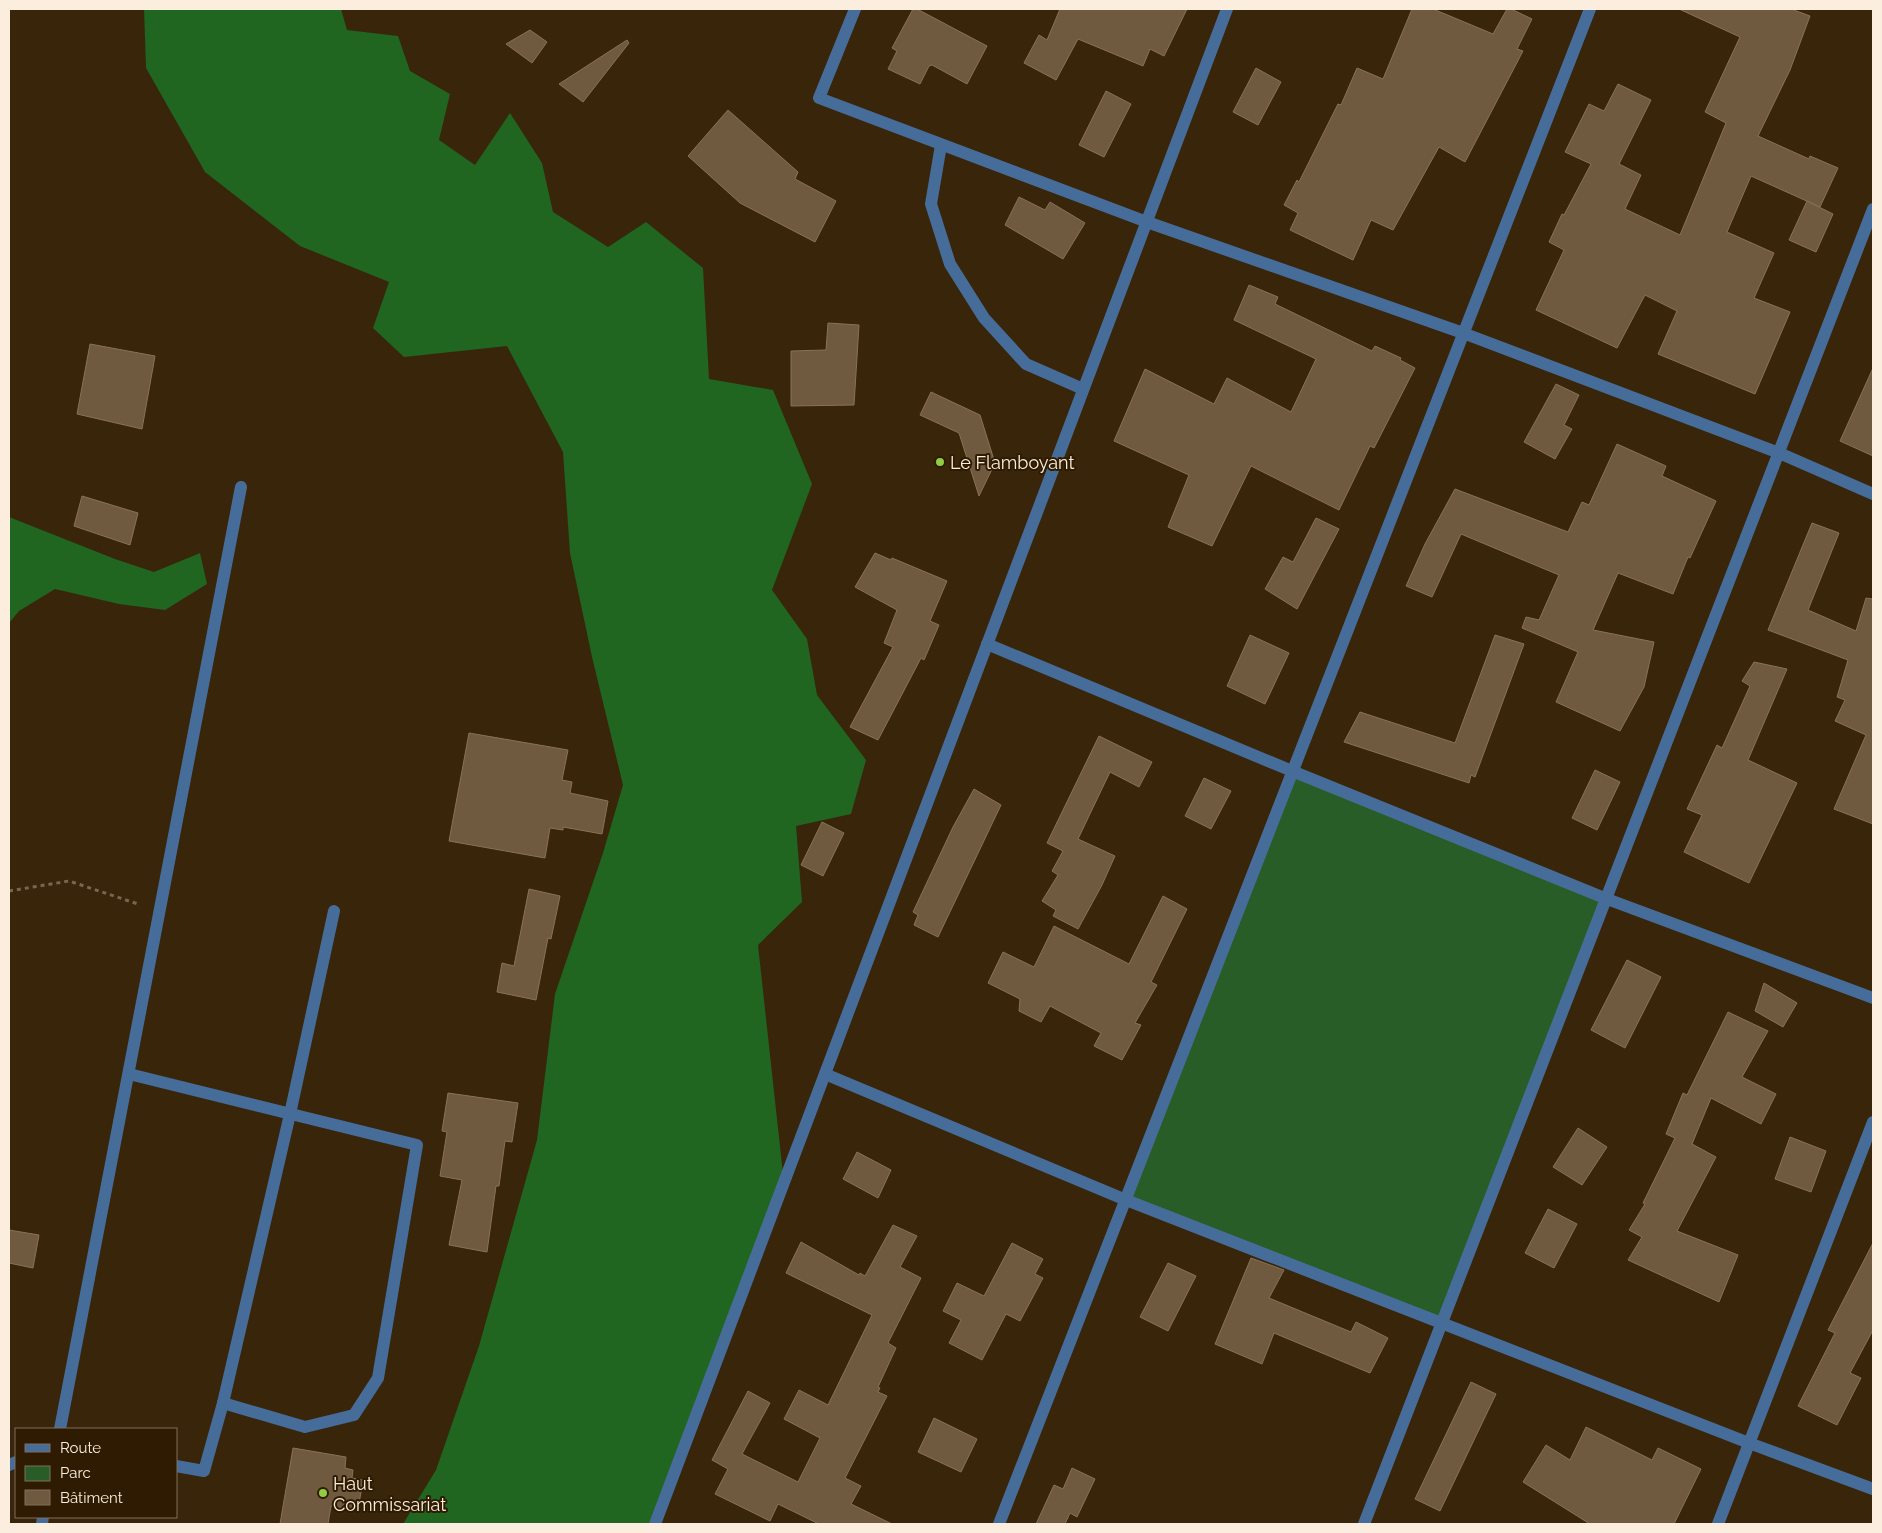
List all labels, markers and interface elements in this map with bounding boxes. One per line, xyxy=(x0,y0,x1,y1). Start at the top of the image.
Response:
place label: Le Flamboyant xyxy=(950,452,1075,473)
marker: Le Flamboyant xyxy=(934,456,946,468)
legend xyxy=(15,1428,178,1518)
text: Route xyxy=(60,1439,101,1457)
text: Parc xyxy=(60,1464,91,1482)
place label: Haut Commissariat xyxy=(333,1473,446,1515)
marker: Haut Commissariat xyxy=(317,1487,329,1499)
text: Bâtiment xyxy=(60,1489,123,1507)

